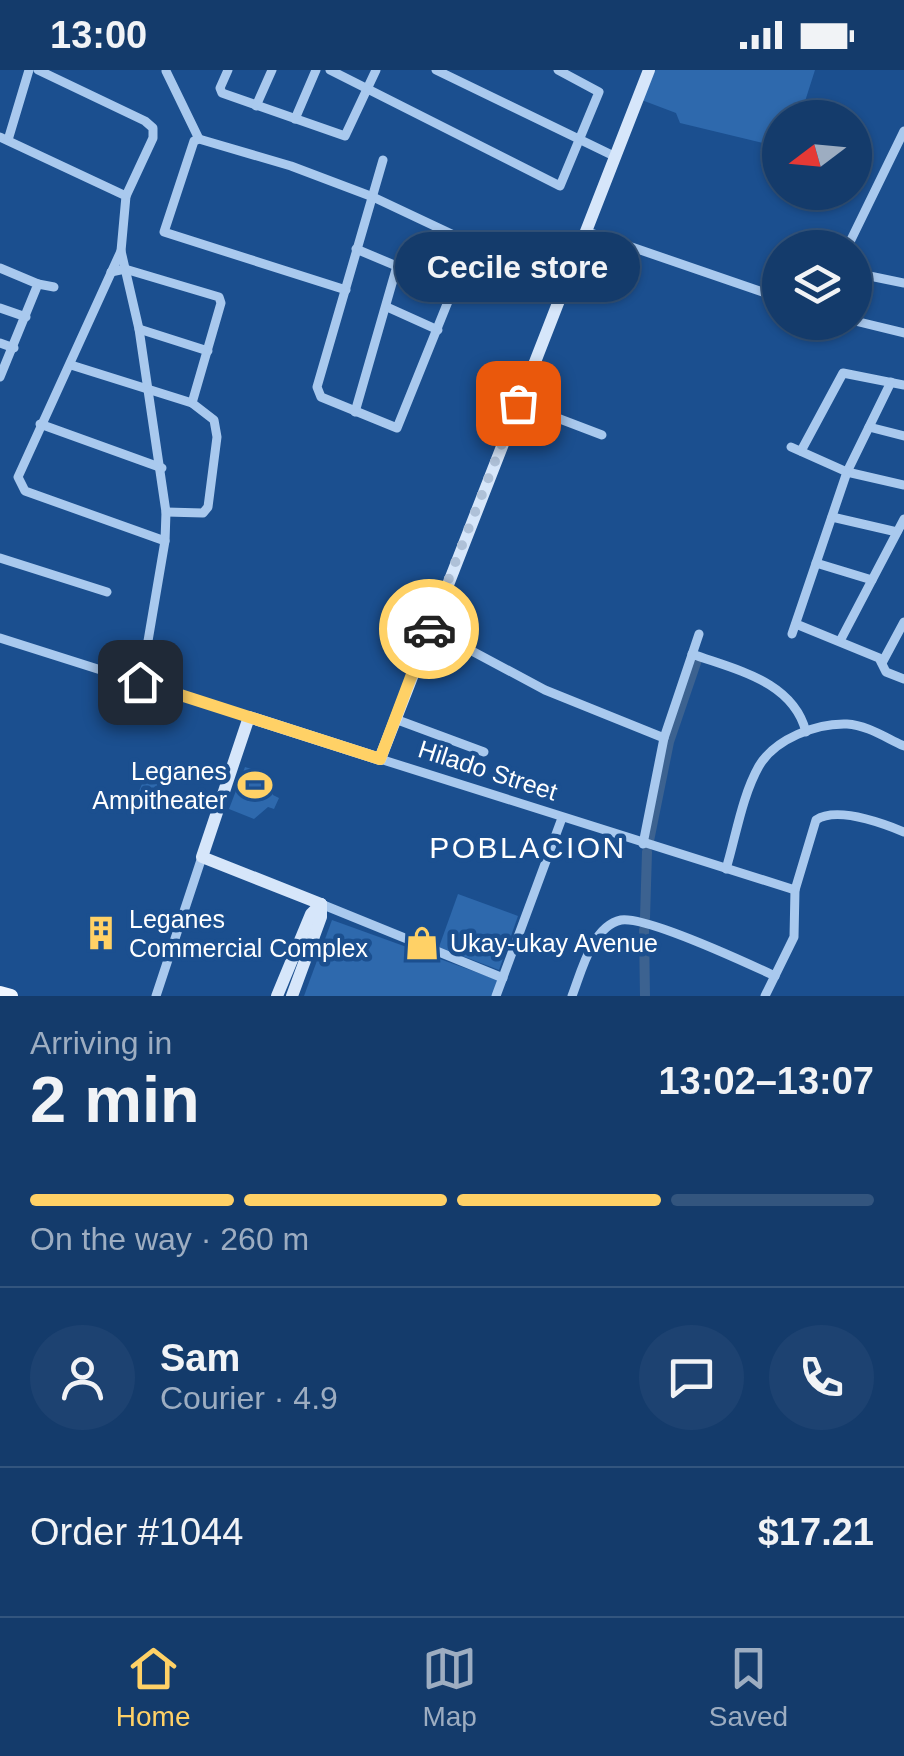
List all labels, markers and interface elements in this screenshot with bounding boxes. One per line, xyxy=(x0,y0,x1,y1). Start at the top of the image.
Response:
text: 13:00 xyxy=(50,14,147,56)
north arrow xyxy=(762,100,872,210)
map controls xyxy=(762,100,872,340)
button: layers xyxy=(762,230,872,340)
callout: Cecile store xyxy=(396,233,640,303)
text: Cecile store xyxy=(427,249,608,285)
pin xyxy=(476,361,561,446)
icon: bag xyxy=(491,376,546,431)
courier xyxy=(379,579,479,679)
icon: car xyxy=(402,602,457,657)
pin xyxy=(98,640,183,725)
icon: home xyxy=(113,655,168,710)
street label: Hilado Street xyxy=(415,734,561,806)
place label: Leganes Ampitheater xyxy=(92,757,227,814)
sports icon: Leganes Ampitheater xyxy=(236,766,274,804)
district label: POBLACION xyxy=(429,831,627,864)
place label: Leganes Commercial Complex xyxy=(129,905,368,962)
building icon: Leganes Commercial Complex xyxy=(82,914,120,952)
shop icon: Ukay-ukay Avenue xyxy=(403,924,441,962)
place label: Ukay-ukay Avenue xyxy=(450,929,658,957)
text: Arriving in xyxy=(30,1025,172,1061)
text: 13:02–13:07 xyxy=(658,1060,874,1102)
text: 2 min xyxy=(30,1063,200,1136)
text: On the way · 260 m xyxy=(30,1221,309,1257)
button: person xyxy=(30,1325,135,1430)
button: chat xyxy=(639,1325,744,1430)
button: phone xyxy=(769,1325,874,1430)
text: Sam xyxy=(160,1337,240,1379)
text: Courier · 4.9 xyxy=(160,1380,338,1416)
text: Order #1044 xyxy=(30,1511,243,1553)
text: $17.21 xyxy=(758,1511,874,1553)
tab: Home xyxy=(116,1641,191,1733)
tab: Map xyxy=(422,1641,477,1733)
tab: Saved xyxy=(709,1641,788,1733)

